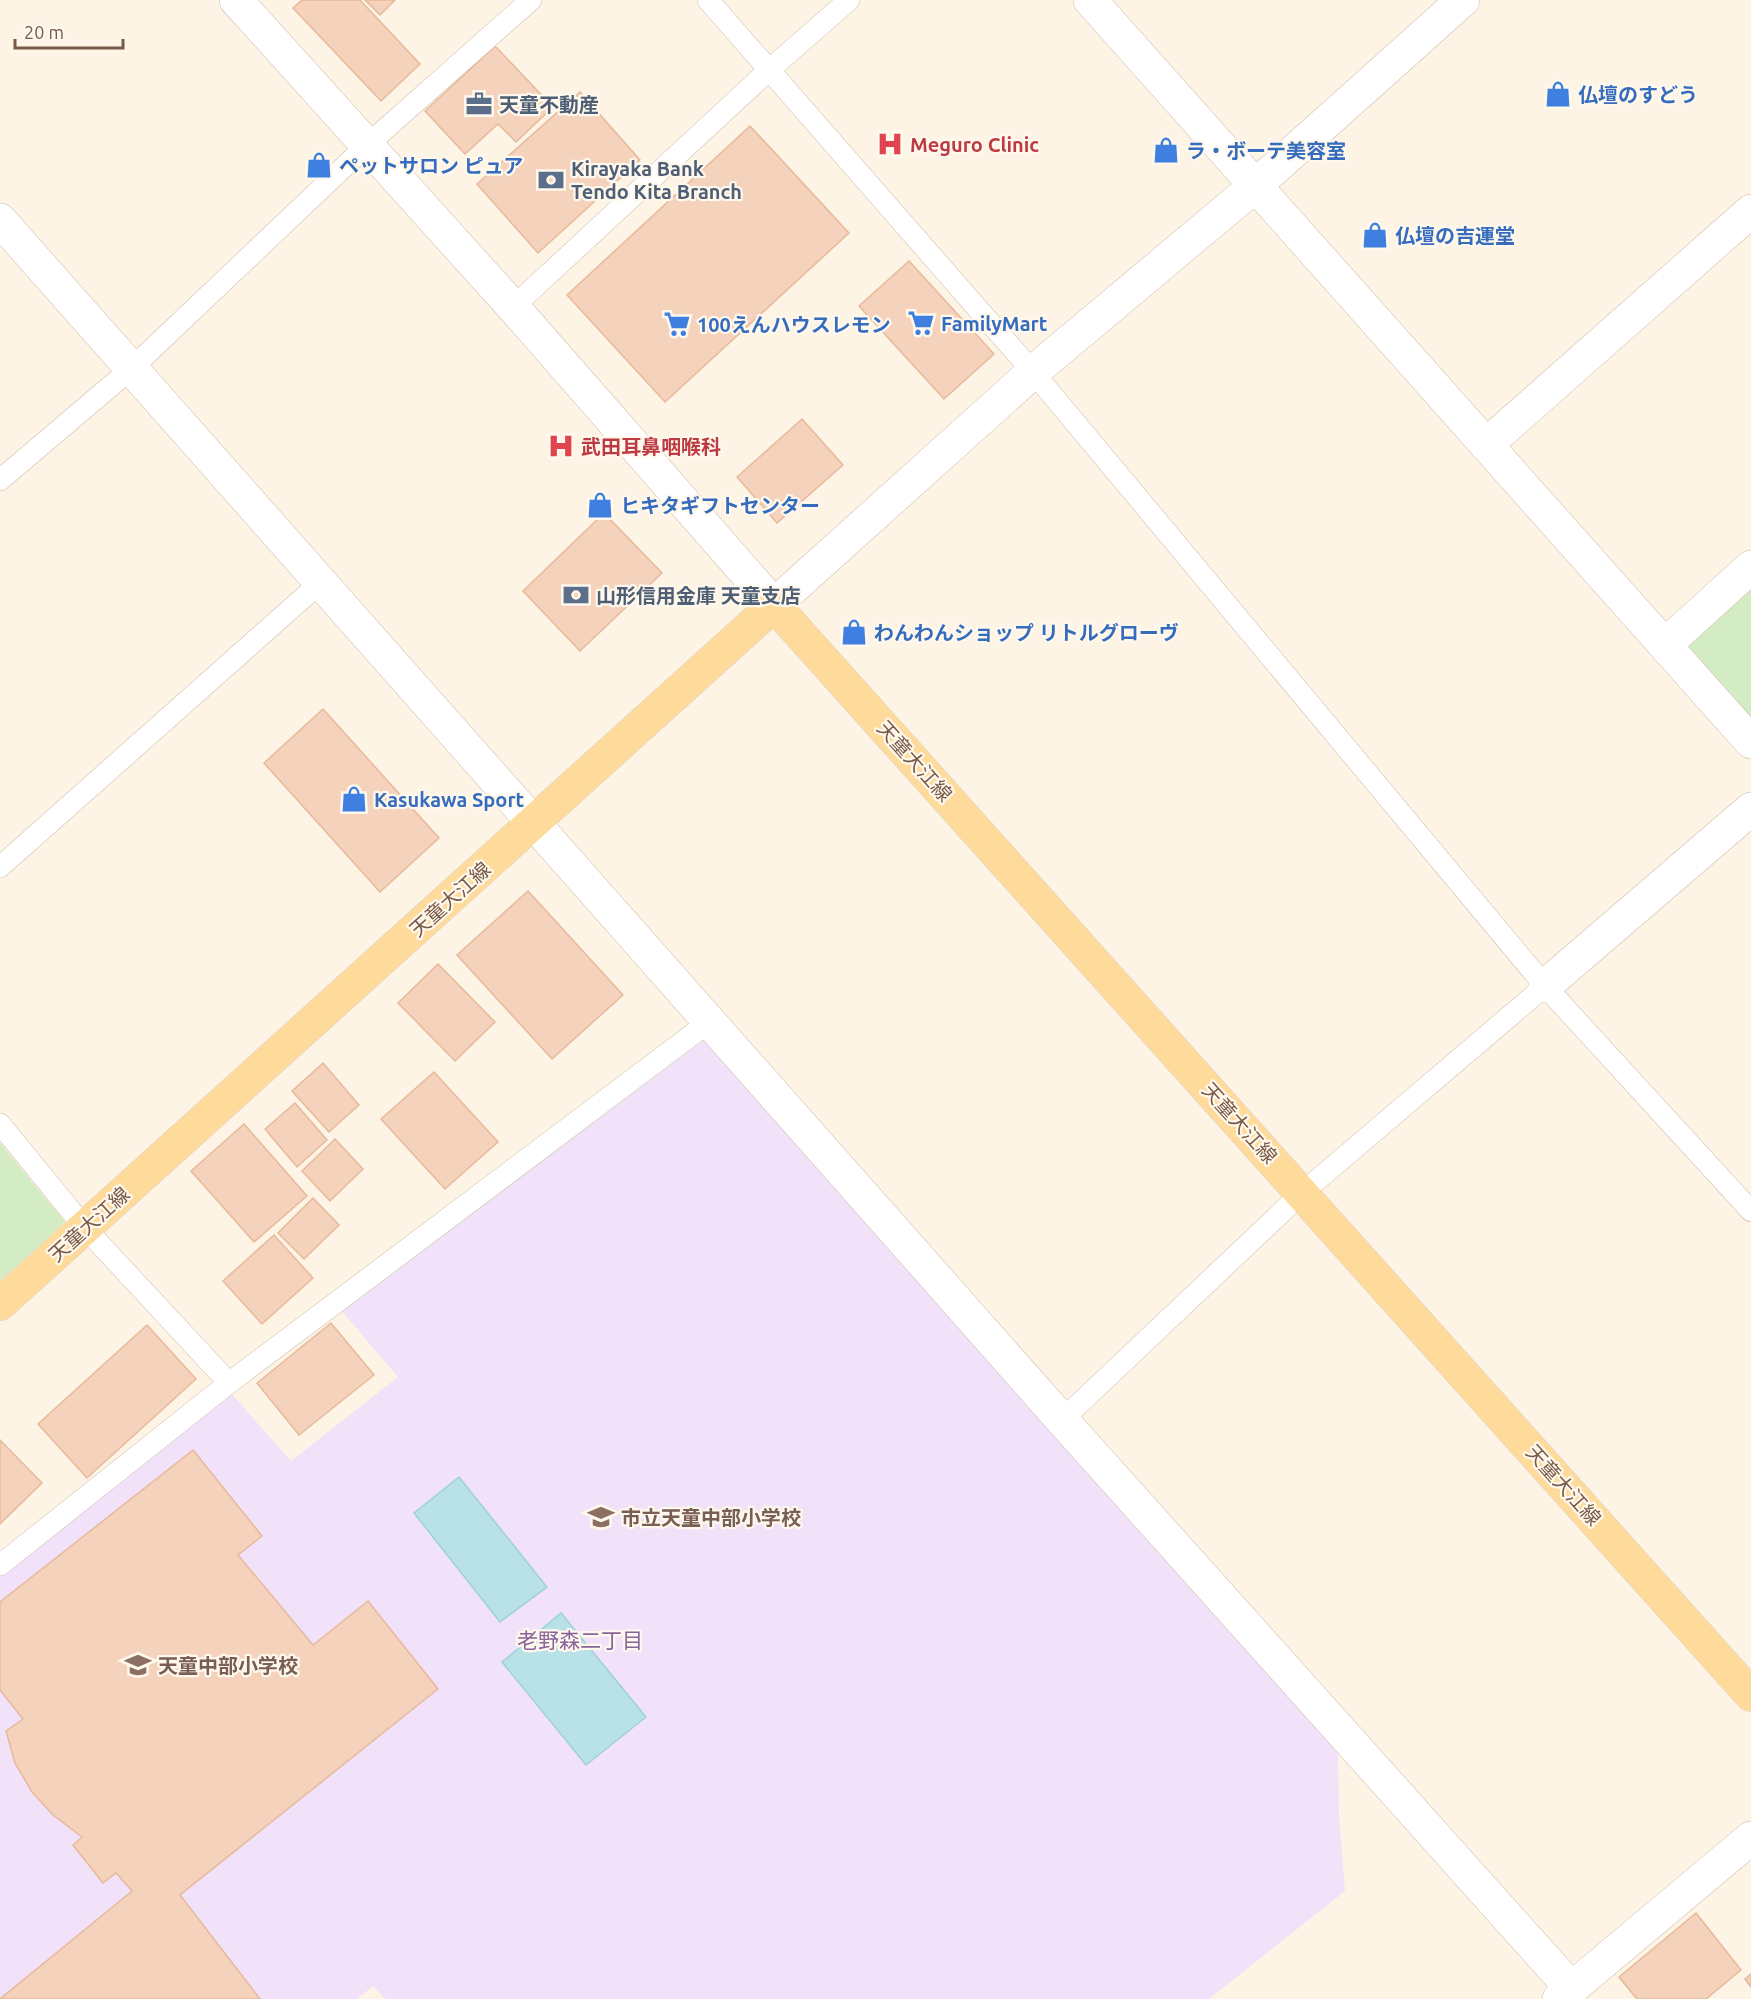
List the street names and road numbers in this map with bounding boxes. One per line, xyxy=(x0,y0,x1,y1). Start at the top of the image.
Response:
street label: 天童大江線 xyxy=(873,716,957,806)
street label: 天童大江線 xyxy=(405,857,495,941)
street label: 天童大江線 xyxy=(1198,1078,1282,1168)
street label: 天童大江線 xyxy=(44,1182,134,1266)
street label: 天童大江線 xyxy=(1522,1440,1606,1530)

